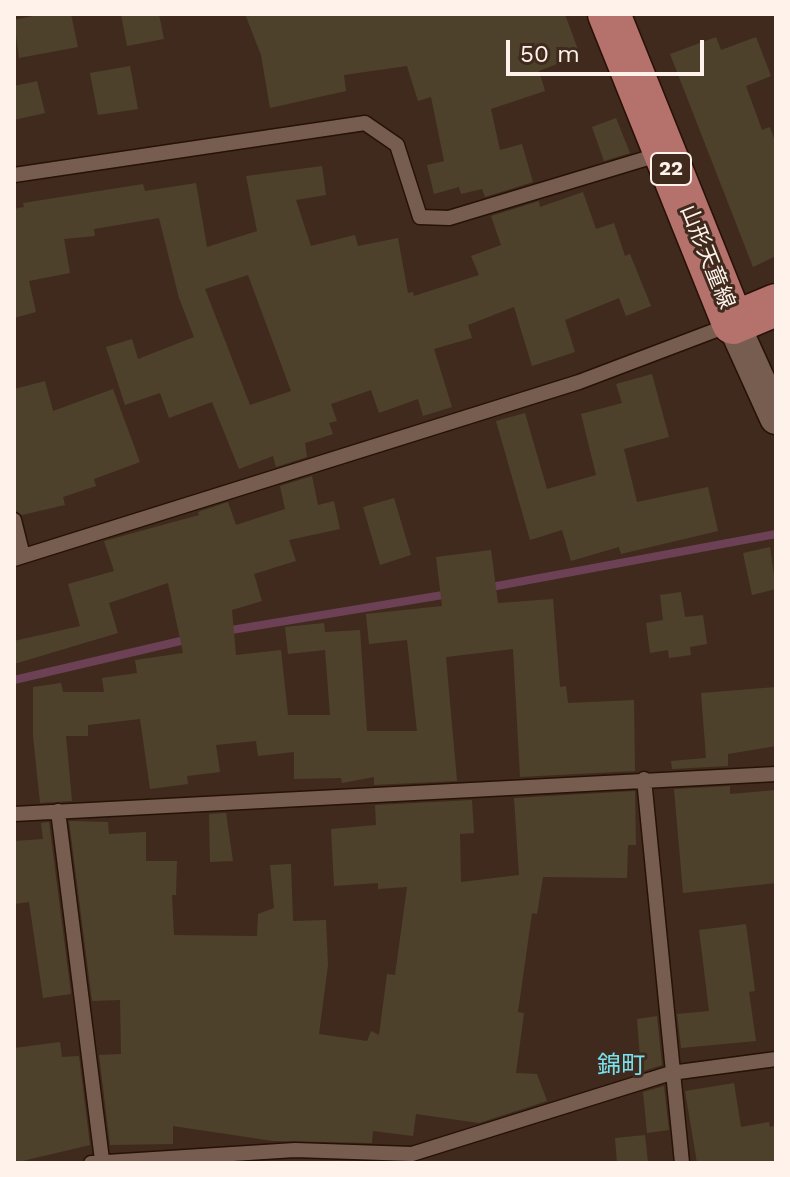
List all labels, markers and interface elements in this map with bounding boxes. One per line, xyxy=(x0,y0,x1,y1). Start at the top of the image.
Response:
scale bar xyxy=(510,24,708,74)
text: 50 m xyxy=(520,40,580,68)
road number: 22 xyxy=(651,153,691,185)
street label: 山形天童線 xyxy=(674,201,740,313)
district label: 錦町 xyxy=(597,1052,645,1080)

